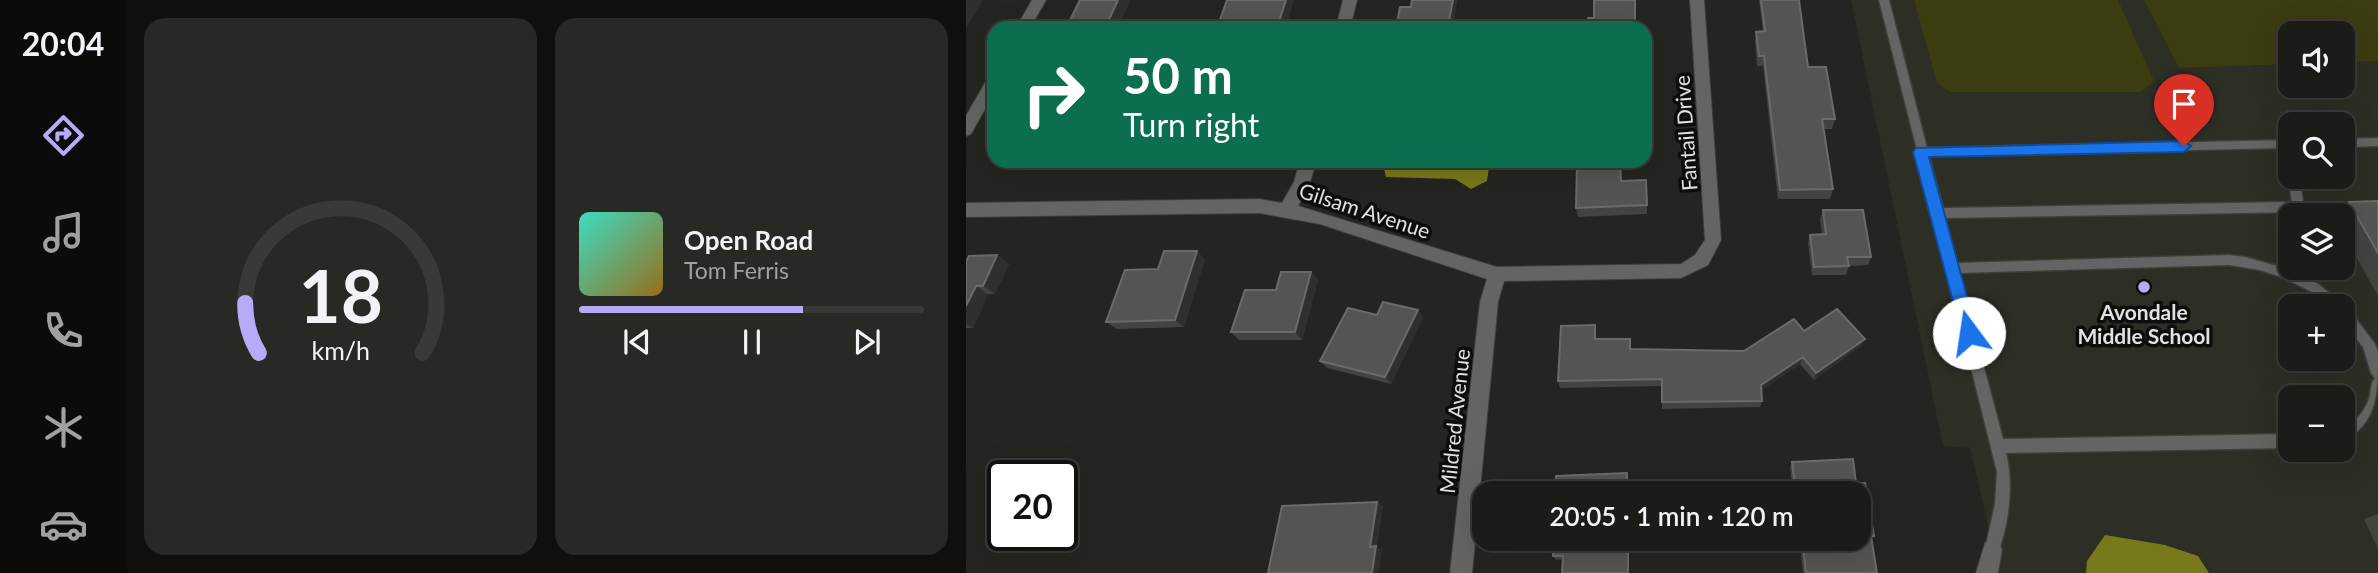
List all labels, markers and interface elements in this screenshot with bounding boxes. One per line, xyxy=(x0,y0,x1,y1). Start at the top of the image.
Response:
map controls xyxy=(2278,21,2355,462)
button: sound xyxy=(2278,21,2355,98)
text: 20:04 xyxy=(22,24,104,63)
text: 50 m xyxy=(1123,46,1233,104)
icon: right xyxy=(1008,49,1099,140)
street label: Fantail Drive xyxy=(1668,74,1702,192)
pin xyxy=(2154,74,2214,146)
icon: arrive xyxy=(2165,85,2203,123)
text: Turn right xyxy=(1123,105,1259,144)
icon: directions xyxy=(39,111,88,160)
button: search xyxy=(2278,112,2355,189)
street label: Gilsam Avenue xyxy=(1296,177,1434,243)
button: layers xyxy=(2278,203,2355,280)
icon: music xyxy=(39,208,88,257)
text: Open Road xyxy=(684,224,813,256)
text: 18 xyxy=(298,251,383,339)
text: Tom Ferris xyxy=(684,256,789,284)
marker: Avondale Middle School xyxy=(2136,279,2152,295)
button: + xyxy=(2278,294,2355,371)
position arrow xyxy=(1932,296,2006,370)
place label: Avondale Middle School xyxy=(2077,299,2211,348)
icon: phone xyxy=(39,306,88,355)
icon: previous xyxy=(618,323,656,361)
icon: pause xyxy=(733,323,771,361)
icon: next xyxy=(848,323,886,361)
text: km/h xyxy=(311,334,370,364)
street label: Mildred Avenue xyxy=(1434,347,1474,495)
button: − xyxy=(2278,385,2355,462)
icon: climate xyxy=(39,403,88,452)
speed limit sign: 20 xyxy=(987,460,1078,551)
icon: car xyxy=(39,500,88,549)
text: 20:05 · 1 min · 120 m xyxy=(1549,500,1794,532)

